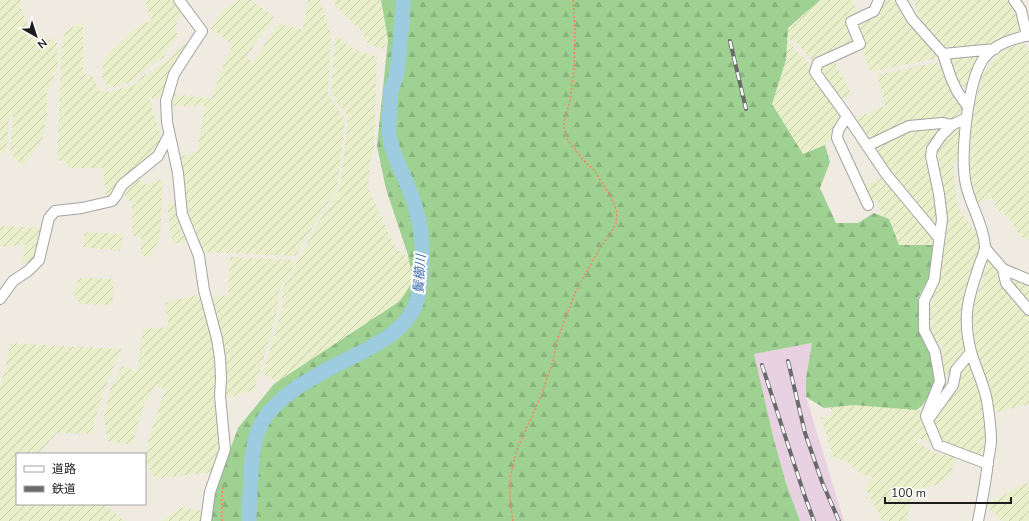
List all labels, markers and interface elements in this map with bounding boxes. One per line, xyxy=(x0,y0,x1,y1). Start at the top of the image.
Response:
north arrow xyxy=(16,16,56,56)
text: N xyxy=(34,35,50,52)
water label: 鬢櫛川 xyxy=(410,252,430,294)
legend xyxy=(16,453,146,505)
text: 道路 xyxy=(52,461,76,477)
scale bar xyxy=(885,479,1011,505)
text: 鉄道 xyxy=(52,481,76,497)
text: 100 m xyxy=(891,485,926,501)

